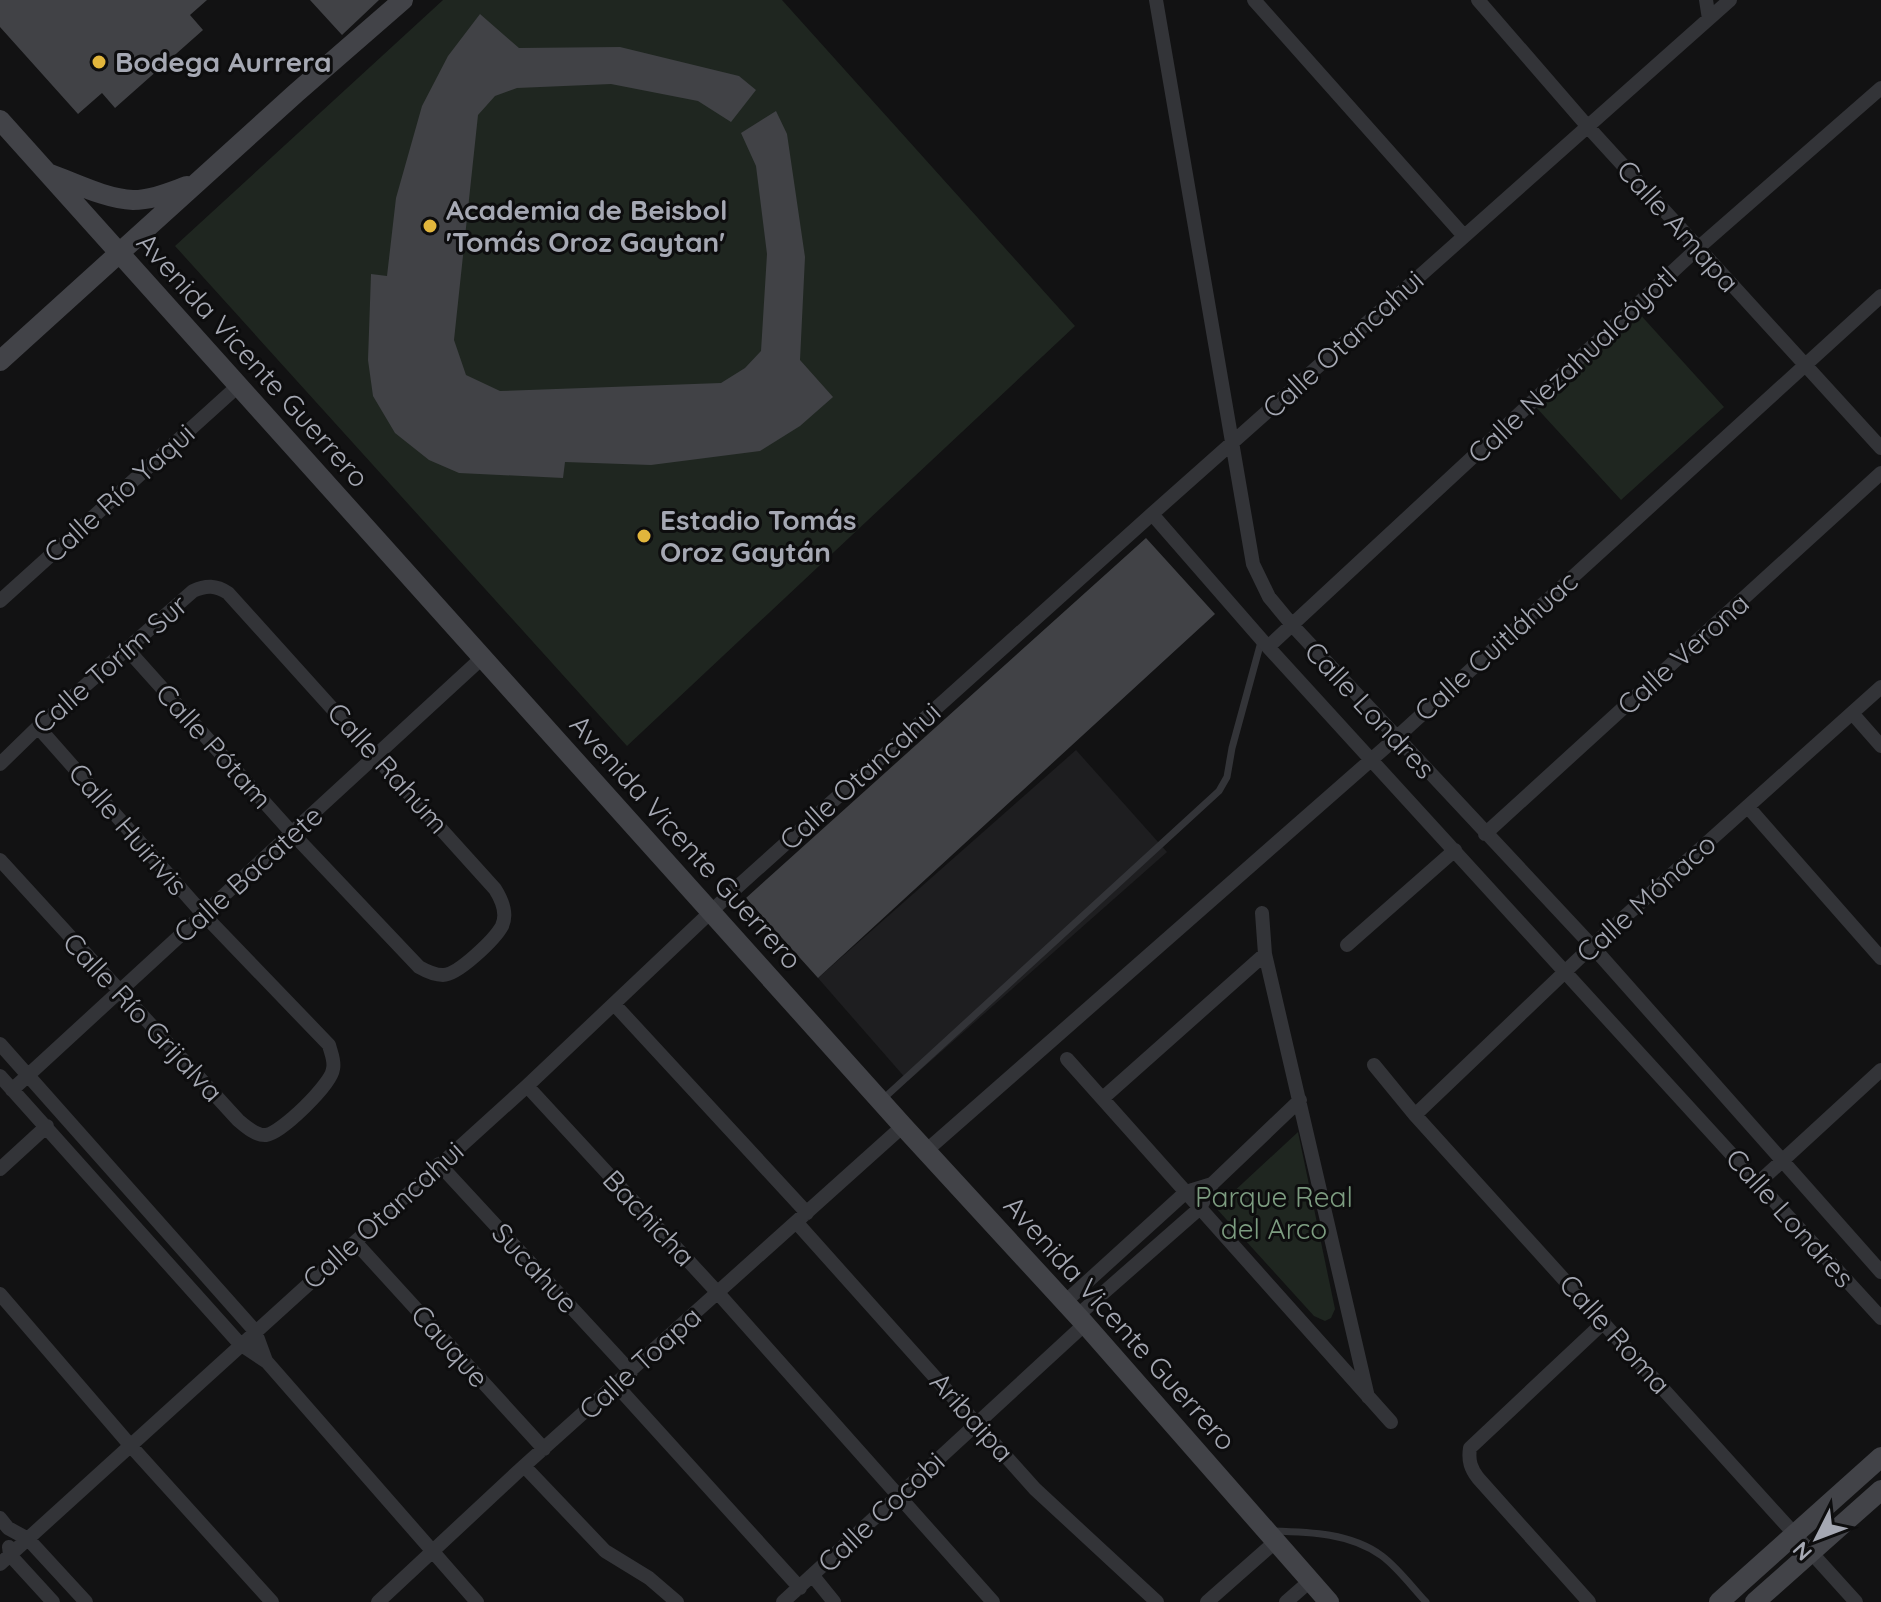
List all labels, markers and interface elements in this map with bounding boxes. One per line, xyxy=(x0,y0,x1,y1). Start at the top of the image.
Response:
place label: Bodega Aurrera xyxy=(115,44,332,79)
marker: Bodega Aurrera xyxy=(90,53,108,71)
street label: Calle Amapa xyxy=(1610,152,1747,299)
place label: Academia de Beisbol 'Tomás Oroz Gaytan' xyxy=(446,192,728,259)
marker: Academia de Beisbol 'Tomás Oroz Gaytan' xyxy=(421,217,439,235)
street label: Avenida Vicente Guerrero xyxy=(130,225,377,494)
street label: Calle Nezahualcóyotl xyxy=(1460,259,1683,470)
street label: Calle Otancahui xyxy=(1255,262,1430,425)
street label: Calle Río Yaqui xyxy=(36,416,201,570)
place label: Estadio Tomás Oroz Gaytán xyxy=(660,502,857,569)
marker: Estadio Tomás Oroz Gaytán xyxy=(635,527,653,545)
street label: Calle Cuitláhuac xyxy=(1407,563,1585,728)
street label: Calle Verona xyxy=(1610,585,1756,722)
street label: Calle Torím Sur xyxy=(25,587,195,741)
street label: Calle Londres xyxy=(1298,634,1443,786)
street label: Calle Pótam xyxy=(149,676,280,816)
street label: Calle Otancahui xyxy=(772,694,947,857)
street label: Calle Rahúm xyxy=(320,695,456,841)
street label: Avenida Vicente Guerrero xyxy=(563,707,810,976)
street label: Calle Huirivis xyxy=(61,755,195,902)
street label: Calle Bacatete xyxy=(166,798,329,950)
street label: Calle Mónaco xyxy=(1569,826,1723,970)
street label: Calle Río Grijalva xyxy=(56,925,231,1109)
street label: Calle Otancahui xyxy=(295,1133,470,1296)
street label: Calle Londres xyxy=(1719,1141,1862,1295)
street label: Bachicha xyxy=(596,1162,703,1273)
park label: Parque Real del Arco xyxy=(1195,1179,1353,1246)
street label: Avenida Vicente Guerrero xyxy=(997,1188,1244,1457)
street label: Sucahue xyxy=(485,1215,586,1320)
street label: Calle Roma xyxy=(1552,1266,1678,1401)
street label: Cauque xyxy=(404,1297,497,1394)
street label: Calle Toapa xyxy=(571,1299,708,1427)
street label: Aribaipa xyxy=(923,1365,1022,1469)
street label: Calle Cocobi xyxy=(810,1444,951,1579)
north arrow xyxy=(1777,1498,1857,1578)
text: N xyxy=(1786,1536,1818,1567)

